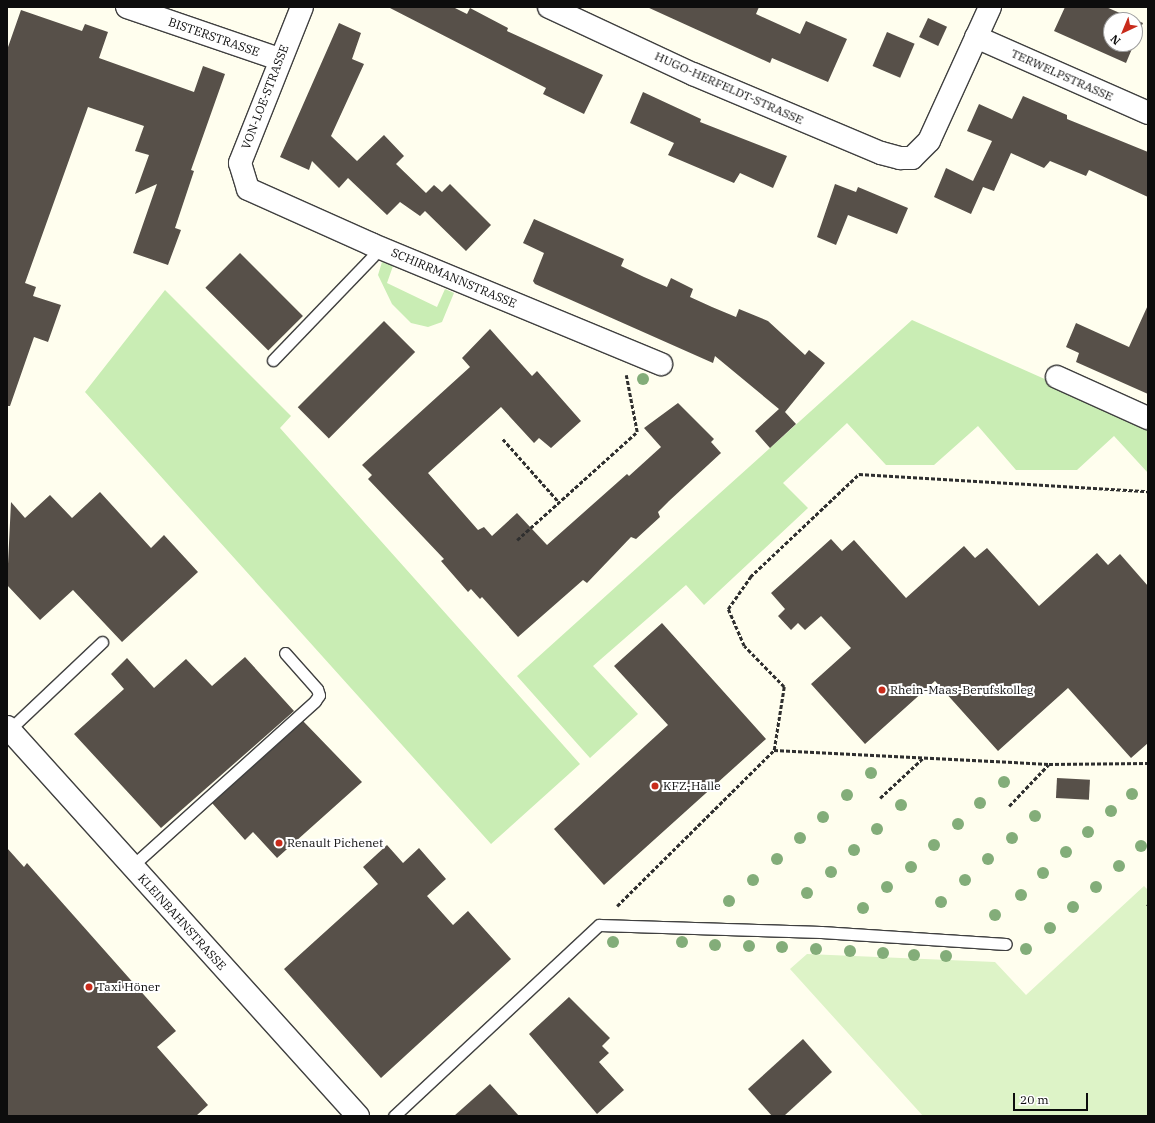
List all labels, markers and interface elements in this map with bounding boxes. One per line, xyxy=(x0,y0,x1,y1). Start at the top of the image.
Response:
north arrow xyxy=(1103,12,1143,52)
street label: BISTERSTRASSE xyxy=(166,15,262,59)
text: N xyxy=(1107,32,1123,48)
street label: VON-LOE-STRASSE xyxy=(238,43,292,151)
street label: TERWELPSTRASSE xyxy=(1009,46,1115,104)
street label: HUGO-HERFELDT-STRASSE xyxy=(652,49,806,127)
street label: SCHIRRMANNSTRASSE xyxy=(389,245,519,311)
place label: Rhein-Maas-Berufskolleg xyxy=(890,683,1033,697)
marker: Rhein-Maas-Berufskolleg xyxy=(877,685,887,695)
place label: KFZ-Halle xyxy=(663,779,721,793)
marker: KFZ-Halle xyxy=(650,781,660,791)
place label: Renault Pichenet xyxy=(287,836,383,850)
marker: Renault Pichenet xyxy=(274,838,284,848)
street label: KLEINBAHNSTRASSE xyxy=(135,871,229,973)
place label: Taxi Höner xyxy=(97,980,160,994)
marker: Taxi Höner xyxy=(84,982,94,992)
scale bar xyxy=(1015,1085,1090,1111)
text: 20 m xyxy=(1020,1092,1049,1107)

